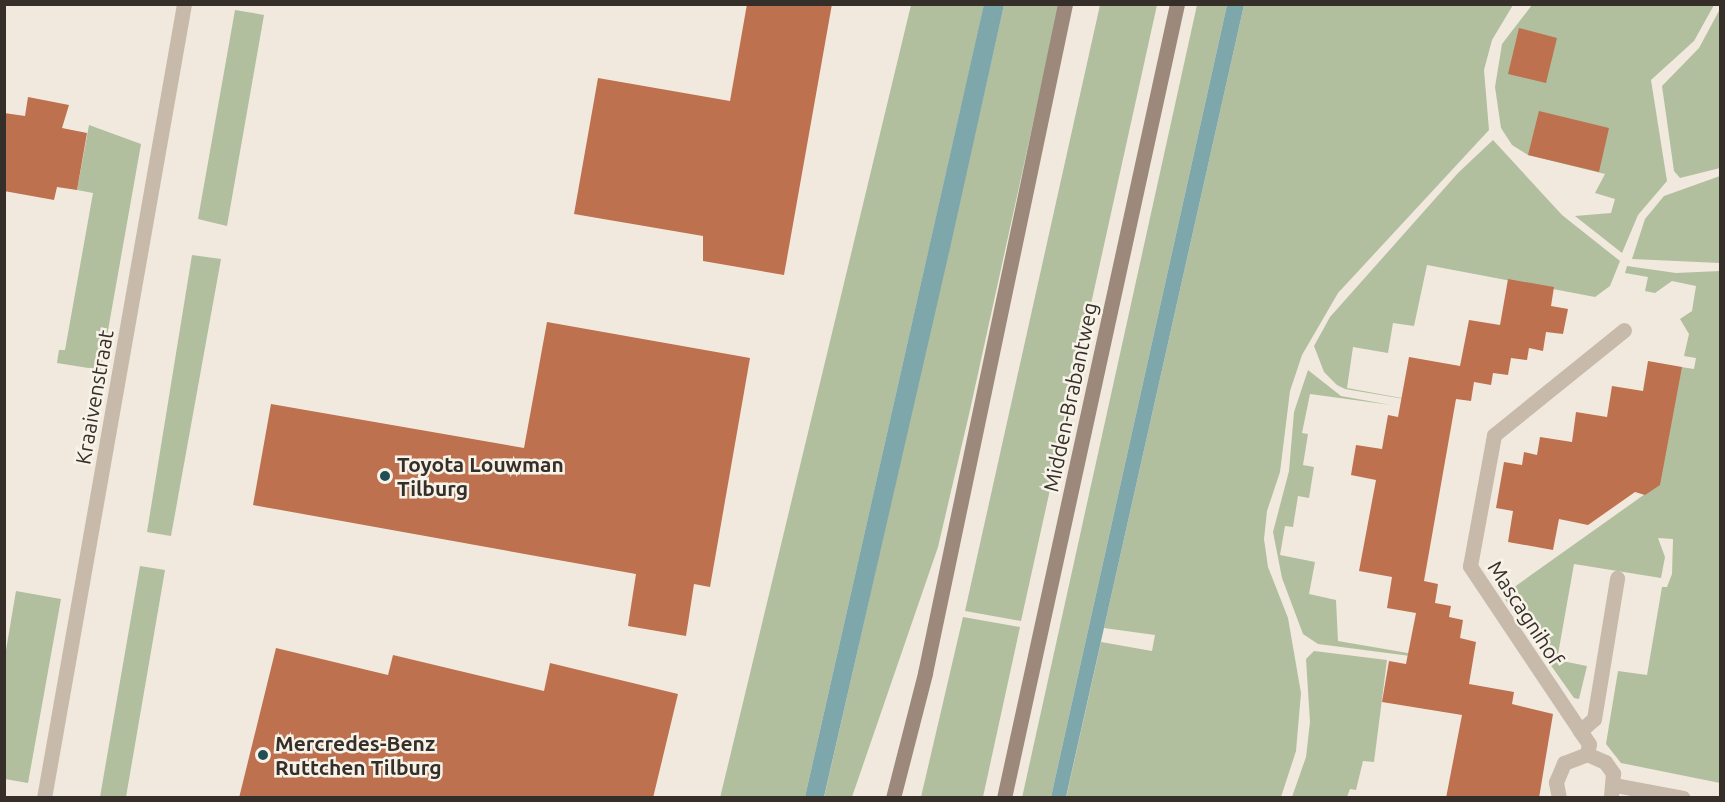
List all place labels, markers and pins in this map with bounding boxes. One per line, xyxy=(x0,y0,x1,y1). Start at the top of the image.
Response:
place label: Toyota Louwman Tilburg xyxy=(397,451,564,501)
marker: Toyota Louwman Tilburg xyxy=(378,469,392,483)
place label: Mercredes-Benz Ruttchen Tilburg xyxy=(275,730,442,780)
marker: Mercredes-Benz Ruttchen Tilburg xyxy=(256,748,270,762)

